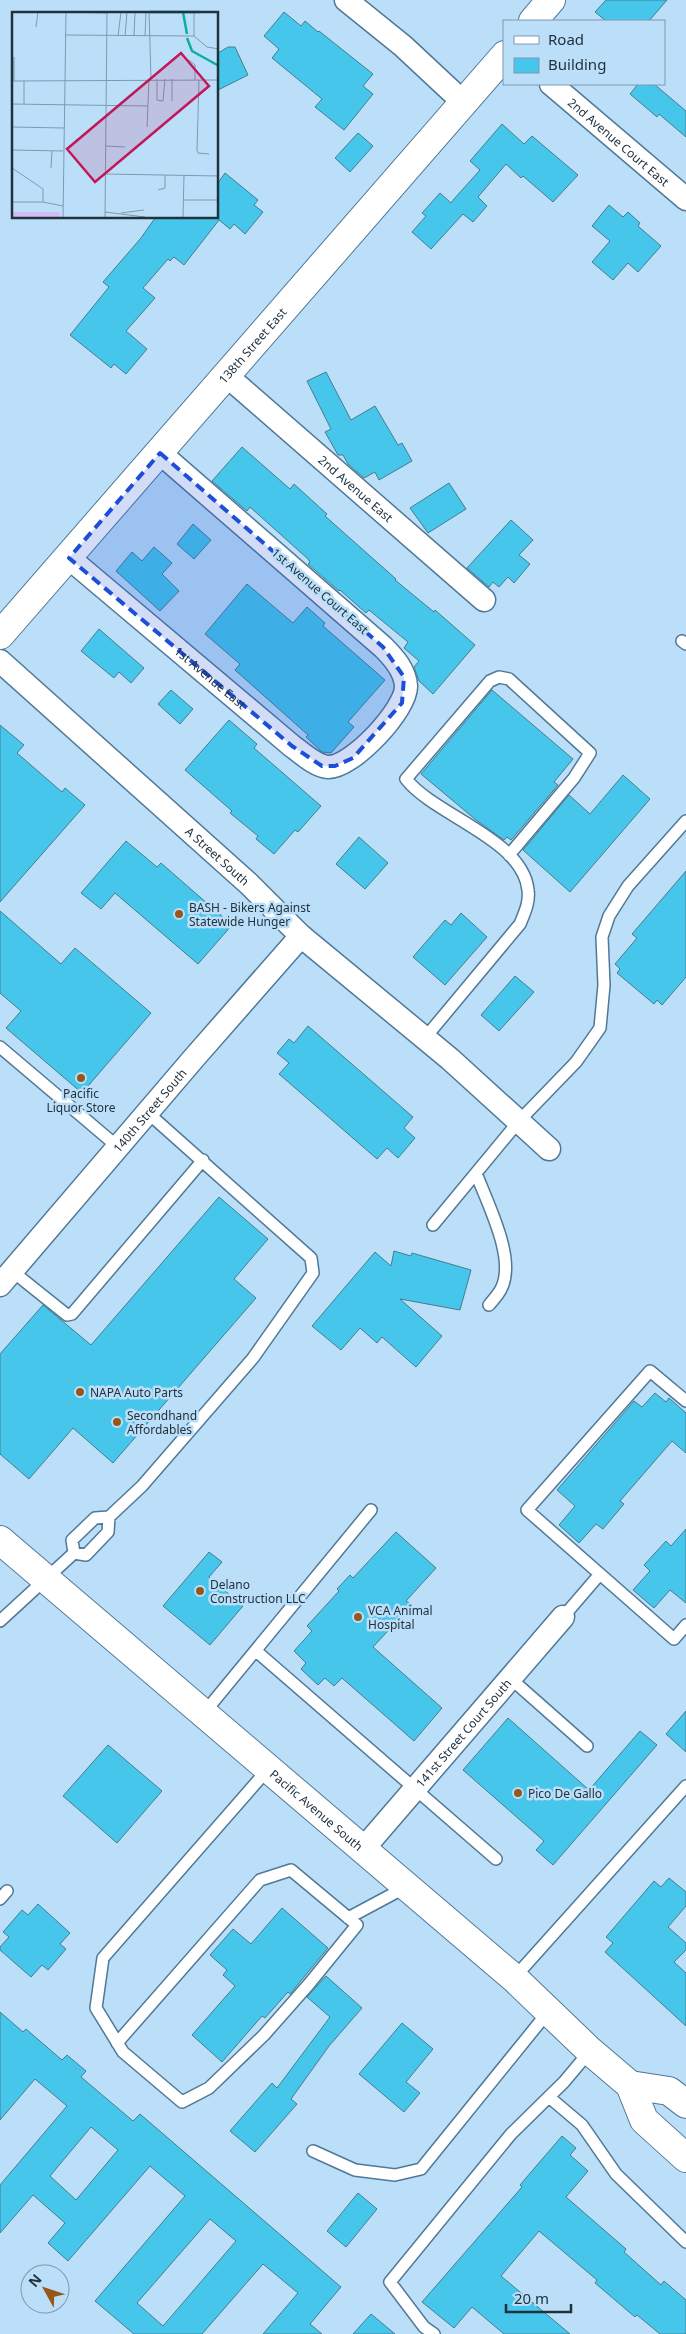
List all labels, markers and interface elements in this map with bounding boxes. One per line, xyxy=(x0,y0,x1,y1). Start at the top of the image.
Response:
inset map xyxy=(12,12,219,219)
legend xyxy=(503,20,666,85)
text: Road xyxy=(548,29,584,49)
text: Building xyxy=(548,54,606,74)
street label: 2nd Avenue Court East xyxy=(564,94,674,190)
street label: 138th Street East xyxy=(214,303,290,387)
street label: 2nd Avenue East xyxy=(315,451,397,526)
street label: 1st Avenue Court East xyxy=(268,544,373,638)
street label: 1st Avenue East xyxy=(171,642,250,713)
street label: A Street South xyxy=(182,823,253,889)
place label: BASH - Bikers Against Statewide Hunger xyxy=(189,899,311,930)
marker: BASH - Bikers Against Statewide Hunger xyxy=(173,908,185,920)
street label: 140th Street South xyxy=(109,1065,190,1156)
marker: Pacific Liquor Store xyxy=(75,1072,87,1084)
place label: Pacific Liquor Store xyxy=(46,1085,116,1116)
place label: NAPA Auto Parts xyxy=(90,1384,183,1401)
marker: NAPA Auto Parts xyxy=(74,1386,86,1398)
place label: Secondhand Affordables xyxy=(127,1407,197,1438)
marker: Secondhand Affordables xyxy=(111,1416,123,1428)
place label: Delano Construction LLC xyxy=(210,1576,306,1607)
marker: Delano Construction LLC xyxy=(194,1585,206,1597)
place label: VCA Animal Hospital xyxy=(368,1602,433,1633)
marker: VCA Animal Hospital xyxy=(352,1611,364,1623)
street label: 141st Street Court South xyxy=(412,1675,515,1791)
street label: Pacific Avenue South xyxy=(266,1765,367,1854)
place label: Pico De Gallo xyxy=(528,1785,602,1802)
marker: Pico De Gallo xyxy=(512,1787,524,1799)
north arrow xyxy=(20,2264,70,2314)
text: N xyxy=(24,2270,46,2291)
scale bar xyxy=(506,2282,571,2314)
text: 20 m xyxy=(514,2288,549,2308)

